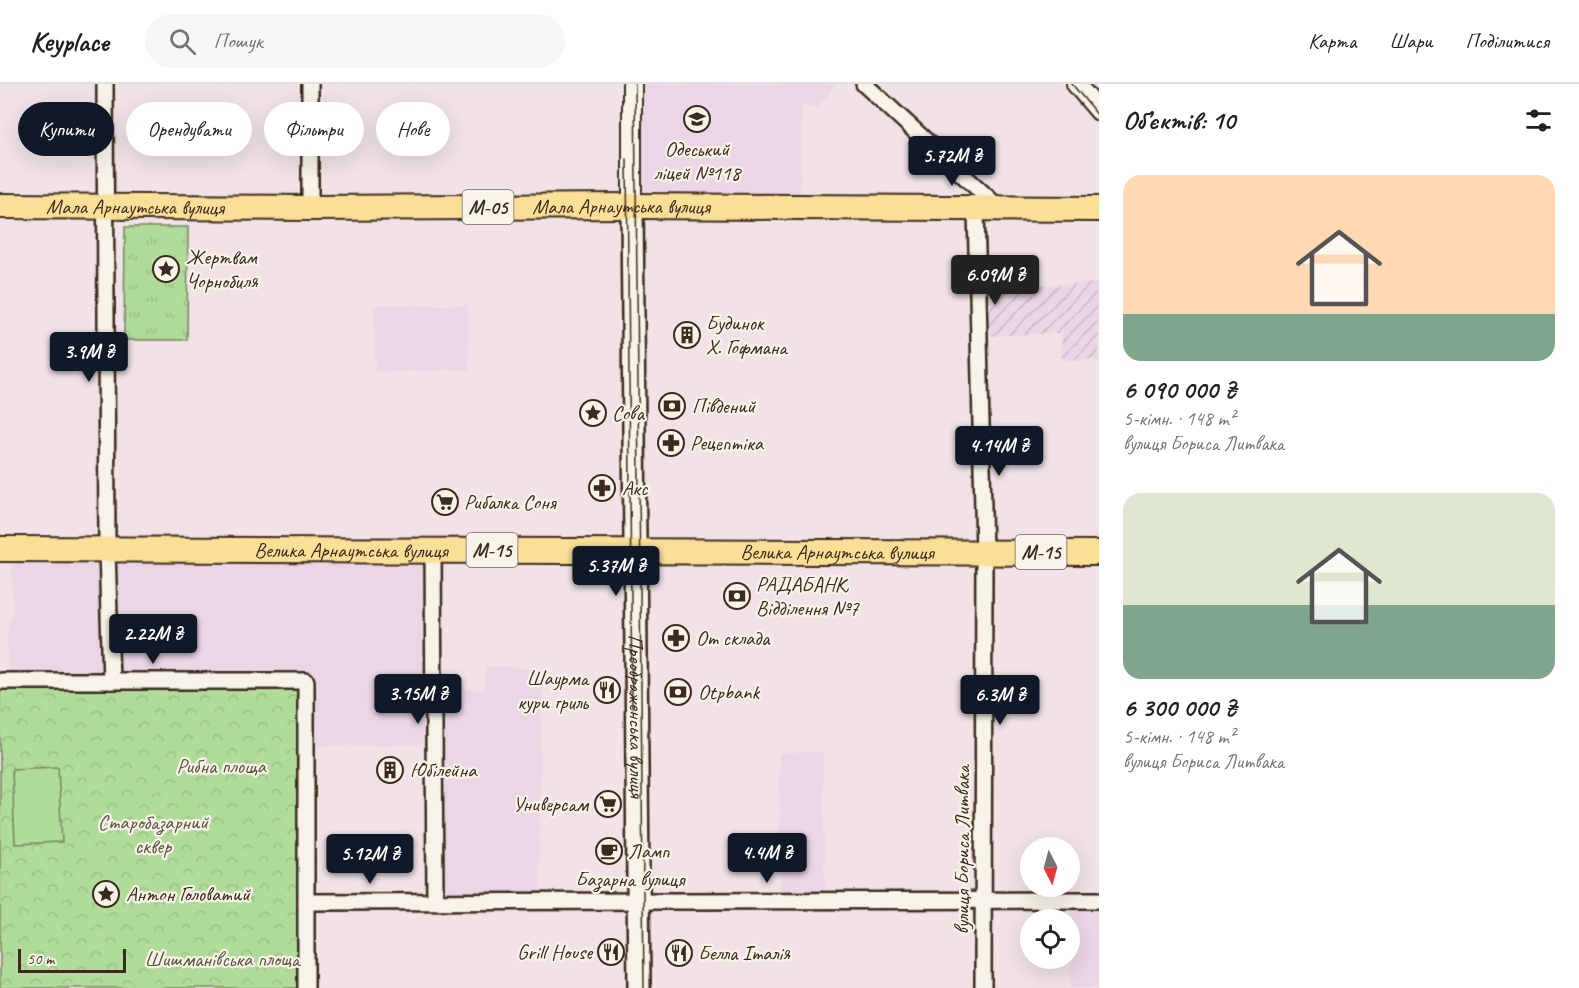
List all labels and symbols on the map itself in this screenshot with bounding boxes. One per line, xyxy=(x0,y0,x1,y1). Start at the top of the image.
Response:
school or university icon: Одеський ліцей №118 xyxy=(682,104,712,134)
place label: Одеський ліцей №118 xyxy=(654,136,743,186)
pin: 5.72M ₴ xyxy=(897,136,1007,187)
road number: М-05 xyxy=(462,190,514,224)
street label: Мала Арнаутська вулиця xyxy=(46,193,225,220)
street label: Мала Арнаутська вулиця xyxy=(532,193,711,220)
place label: Жертвам Чорнобиля xyxy=(186,244,259,294)
place icon: Жертвам Чорнобиля xyxy=(151,254,181,284)
pin: 6.09M ₴ xyxy=(940,255,1050,306)
place label: Будинок Х. Гофмана xyxy=(706,310,789,360)
building icon: Будинок Х. Гофмана xyxy=(672,320,702,350)
pin: 3.9M ₴ xyxy=(40,332,138,383)
bank icon: Південий xyxy=(657,391,687,421)
place label: Південий xyxy=(692,393,756,419)
place icon: Сова xyxy=(578,398,608,428)
place label: Сова xyxy=(612,400,645,426)
pin: 4.14M ₴ xyxy=(944,426,1054,477)
pharmacy icon: Рецептіка xyxy=(656,428,686,458)
place label: Рецептіка xyxy=(690,430,765,456)
pharmacy icon: Акс xyxy=(587,473,617,503)
place label: Акс xyxy=(622,475,649,501)
supermarket icon: Рибалка Соня xyxy=(430,487,460,517)
place label: Рибалка Соня xyxy=(464,489,557,515)
road number: М-15 xyxy=(466,533,518,567)
road number: М-15 xyxy=(1016,535,1066,569)
street label: Велика Арнаутська вулиця xyxy=(254,537,450,564)
street label: Велика Арнаутська вулиця xyxy=(740,539,936,565)
pin: 5.37M ₴ xyxy=(561,546,671,597)
place label: РАДАБАНК, Відділення №7 xyxy=(756,571,860,621)
bank icon: РАДАБАНК, Відділення №7 xyxy=(722,581,752,611)
pin: 2.22M ₴ xyxy=(98,614,208,665)
pharmacy icon: От склада xyxy=(661,623,691,653)
place label: От склада xyxy=(696,625,771,651)
street label: Преображенська вулиця xyxy=(623,634,650,799)
place label: Шаурма кури гриль xyxy=(517,665,590,715)
pin: 3.15M ₴ xyxy=(363,674,473,725)
restaurant icon: Шаурма кури гриль xyxy=(592,675,622,705)
pin: 6.3M ₴ xyxy=(951,675,1049,726)
bank icon: Otpbank xyxy=(663,677,693,707)
place label: Otpbank xyxy=(698,679,760,705)
park label: Рибна площа xyxy=(176,753,267,779)
building icon: Юбілейна xyxy=(375,755,405,785)
place label: Юбілейна xyxy=(410,757,478,783)
street label: вулиця Бориса Литвака xyxy=(949,763,975,935)
supermarket icon: Универсам xyxy=(593,789,623,819)
place label: Универсам xyxy=(513,791,590,817)
park label: Старобазарний сквер xyxy=(98,809,209,859)
pin: 4.4M ₴ xyxy=(718,833,816,884)
pin: 5.12M ₴ xyxy=(315,834,425,885)
cafe icon: Ламп xyxy=(594,836,624,866)
north arrow xyxy=(1020,837,1080,897)
place label: Ламп xyxy=(628,838,670,864)
street label: Базарна вулиця xyxy=(576,866,686,893)
place icon: Антон Головатий xyxy=(91,879,121,909)
place label: Антон Головатий xyxy=(126,881,251,907)
restaurant icon: Grill House xyxy=(596,937,626,967)
restaurant icon: Белла Італія xyxy=(664,938,694,968)
place label: Grill House xyxy=(517,939,594,965)
place label: Белла Італія xyxy=(698,940,791,966)
scale bar xyxy=(18,946,126,974)
park label: Шишманівська площа xyxy=(145,946,302,972)

